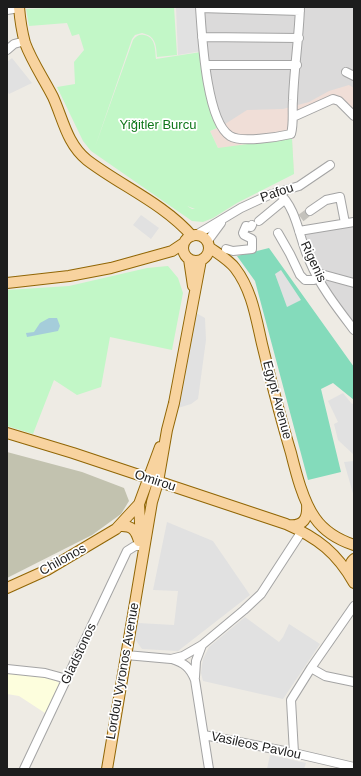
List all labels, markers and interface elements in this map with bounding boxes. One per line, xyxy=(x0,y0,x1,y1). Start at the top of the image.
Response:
park label: Yiğitler Burcu xyxy=(120,117,196,133)
street label: Pafou xyxy=(258,180,296,206)
street label: Rigenis xyxy=(297,239,329,285)
street label: Egypt Avenue xyxy=(259,359,295,441)
street label: Omirou xyxy=(132,467,178,495)
street label: Chilonos xyxy=(37,541,89,579)
street label: Lordou Vyronos Avenue xyxy=(103,601,143,741)
street label: Gladstonos xyxy=(58,621,100,687)
street label: Vasileos Pavlou xyxy=(210,729,302,763)

